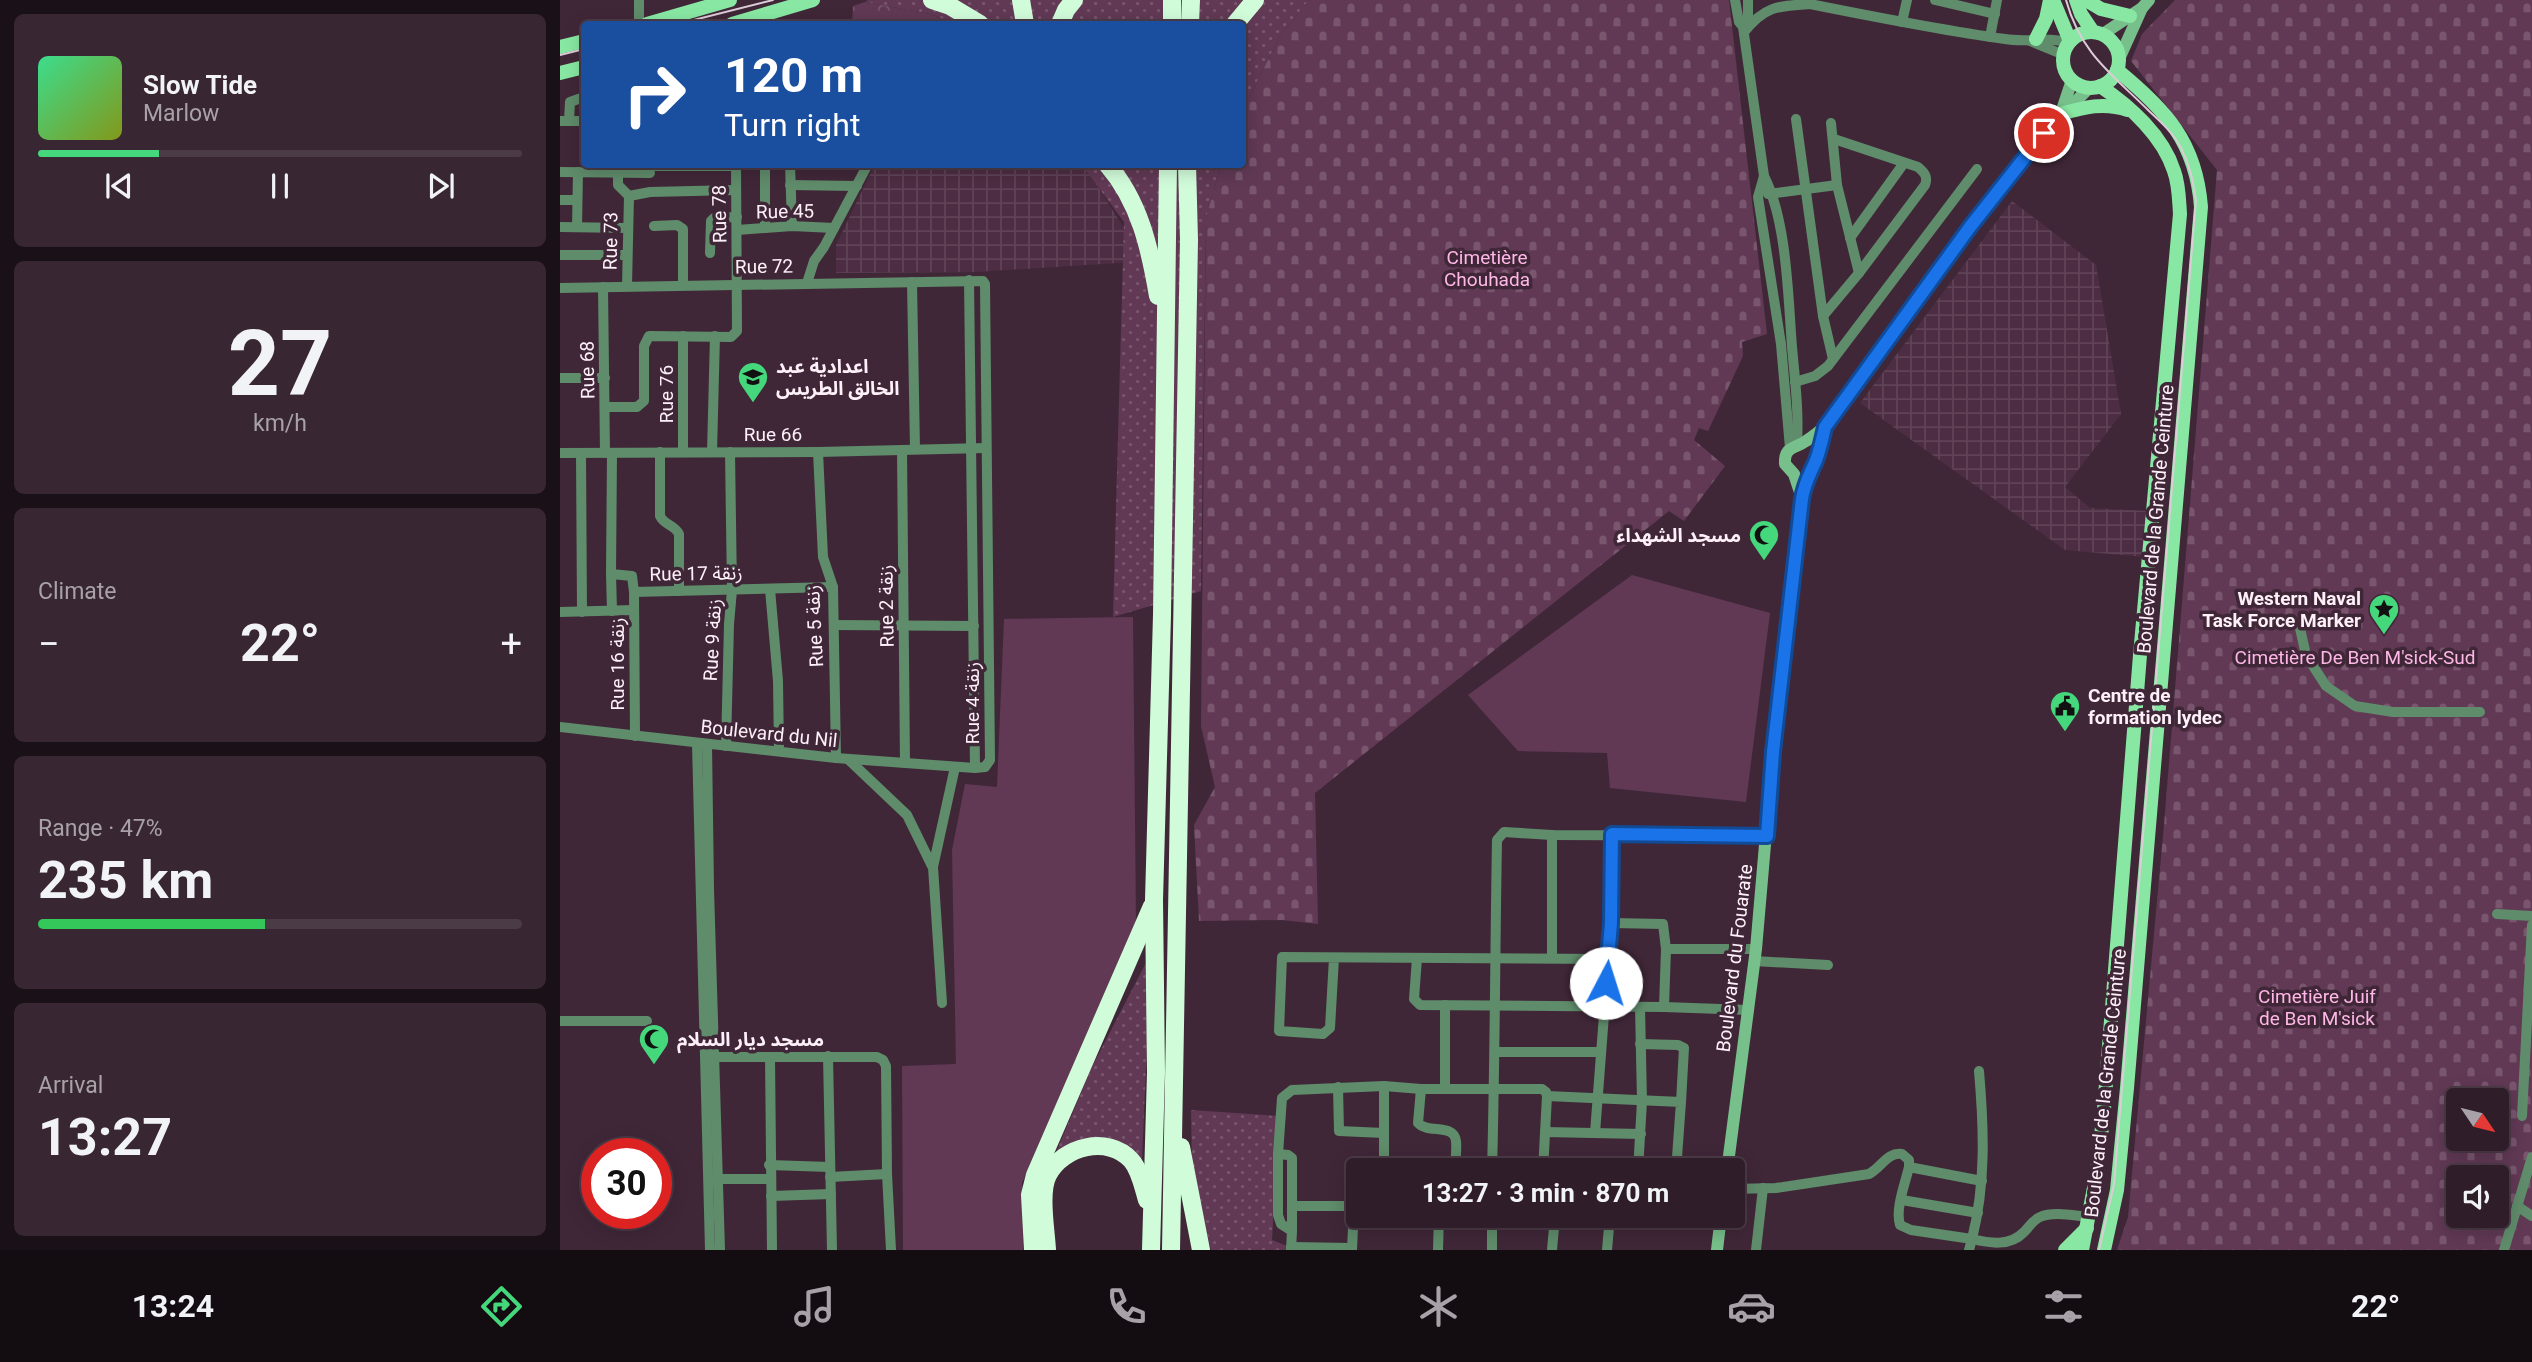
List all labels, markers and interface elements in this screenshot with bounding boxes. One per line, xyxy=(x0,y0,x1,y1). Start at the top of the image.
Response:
text: 120 m xyxy=(724,47,863,104)
icon: right xyxy=(609,49,700,140)
text: Slow Tide xyxy=(143,70,257,100)
text: Marlow xyxy=(143,100,219,127)
pin xyxy=(2014,103,2074,163)
text: Turn right xyxy=(724,106,860,144)
icon: arrive xyxy=(2025,114,2063,152)
icon: previous xyxy=(100,167,138,205)
icon: pause xyxy=(261,167,299,205)
icon: next xyxy=(422,167,460,205)
street label: Rue 78 xyxy=(707,185,732,243)
street label: Rue 45 xyxy=(756,199,814,224)
street label: Rue 73 xyxy=(598,212,623,270)
park label: Cimetière Chouhada xyxy=(1444,246,1530,291)
street label: Rue 72 xyxy=(735,254,793,279)
text: 27 xyxy=(228,311,332,417)
street label: Rue 68 xyxy=(575,341,600,399)
place label: اعدادية عبد الخالق الطريس xyxy=(776,355,899,400)
school or university icon: اعدادية عبد الخالق الطريس xyxy=(736,360,770,404)
street label: Rue 76 xyxy=(655,365,678,423)
street label: Boulevard de la Grande Ceinture xyxy=(2132,384,2179,654)
text: km/h xyxy=(253,410,307,437)
street label: Rue 66 xyxy=(744,423,802,446)
mosque icon: مسجد الشهداء xyxy=(1747,518,1781,562)
place label: مسجد الشهداء xyxy=(1617,524,1741,547)
street label: Rue 17 زنقة xyxy=(649,561,743,586)
street label: Rue 2 زنقة xyxy=(874,565,899,647)
text: Climate xyxy=(38,578,117,605)
street label: Rue 5 زنقة xyxy=(801,584,828,668)
place label: Western Naval Task Force Marker xyxy=(2202,587,2361,632)
place icon: Western Naval Task Force Marker xyxy=(2367,592,2401,636)
street label: Rue 9 زنقة xyxy=(699,598,726,682)
text: 22° xyxy=(240,613,320,674)
street label: Rue 16 زنقة xyxy=(606,617,629,711)
text: − xyxy=(38,622,60,666)
text: + xyxy=(500,622,522,666)
park label: Cimetière De Ben M'sick-Sud xyxy=(2235,646,2475,669)
street label: Rue 4 زنقة xyxy=(961,662,984,744)
place label: Centre de formation lydec xyxy=(2088,684,2222,729)
public building icon: Centre de formation lydec xyxy=(2048,689,2082,733)
street label: Boulevard du Nil xyxy=(699,715,839,752)
text: Range · 47% xyxy=(38,815,163,842)
text: 235 km xyxy=(38,850,213,911)
street label: Boulevard du Fouarate xyxy=(1712,863,1757,1053)
position arrow xyxy=(1569,946,1643,1020)
street label: Boulevard de la Grande Ceinture xyxy=(2080,948,2131,1218)
park label: Cimetière Juif de Ben M'sick xyxy=(2258,985,2376,1030)
mosque icon: مسجد ديار السلام xyxy=(637,1022,671,1066)
place label: مسجد ديار السلام xyxy=(677,1028,824,1054)
text: Arrival xyxy=(38,1072,103,1099)
north arrow xyxy=(2446,1088,2510,1152)
map controls xyxy=(2446,1088,2509,1228)
text: 13:27 xyxy=(38,1107,172,1168)
speed limit sign: 30 xyxy=(581,1138,672,1229)
button: sound xyxy=(2446,1165,2509,1228)
text: 13:27 · 3 min · 870 m xyxy=(1422,1178,1669,1208)
icon: directions xyxy=(477,1282,526,1331)
icon: music xyxy=(790,1282,839,1331)
icon: phone xyxy=(1102,1282,1151,1331)
icon: climate xyxy=(1414,1282,1463,1331)
icon: car xyxy=(1727,1282,1776,1331)
icon: filters xyxy=(2039,1282,2088,1331)
text: 13:24 xyxy=(132,1287,214,1325)
text: 22° xyxy=(2351,1287,2400,1325)

